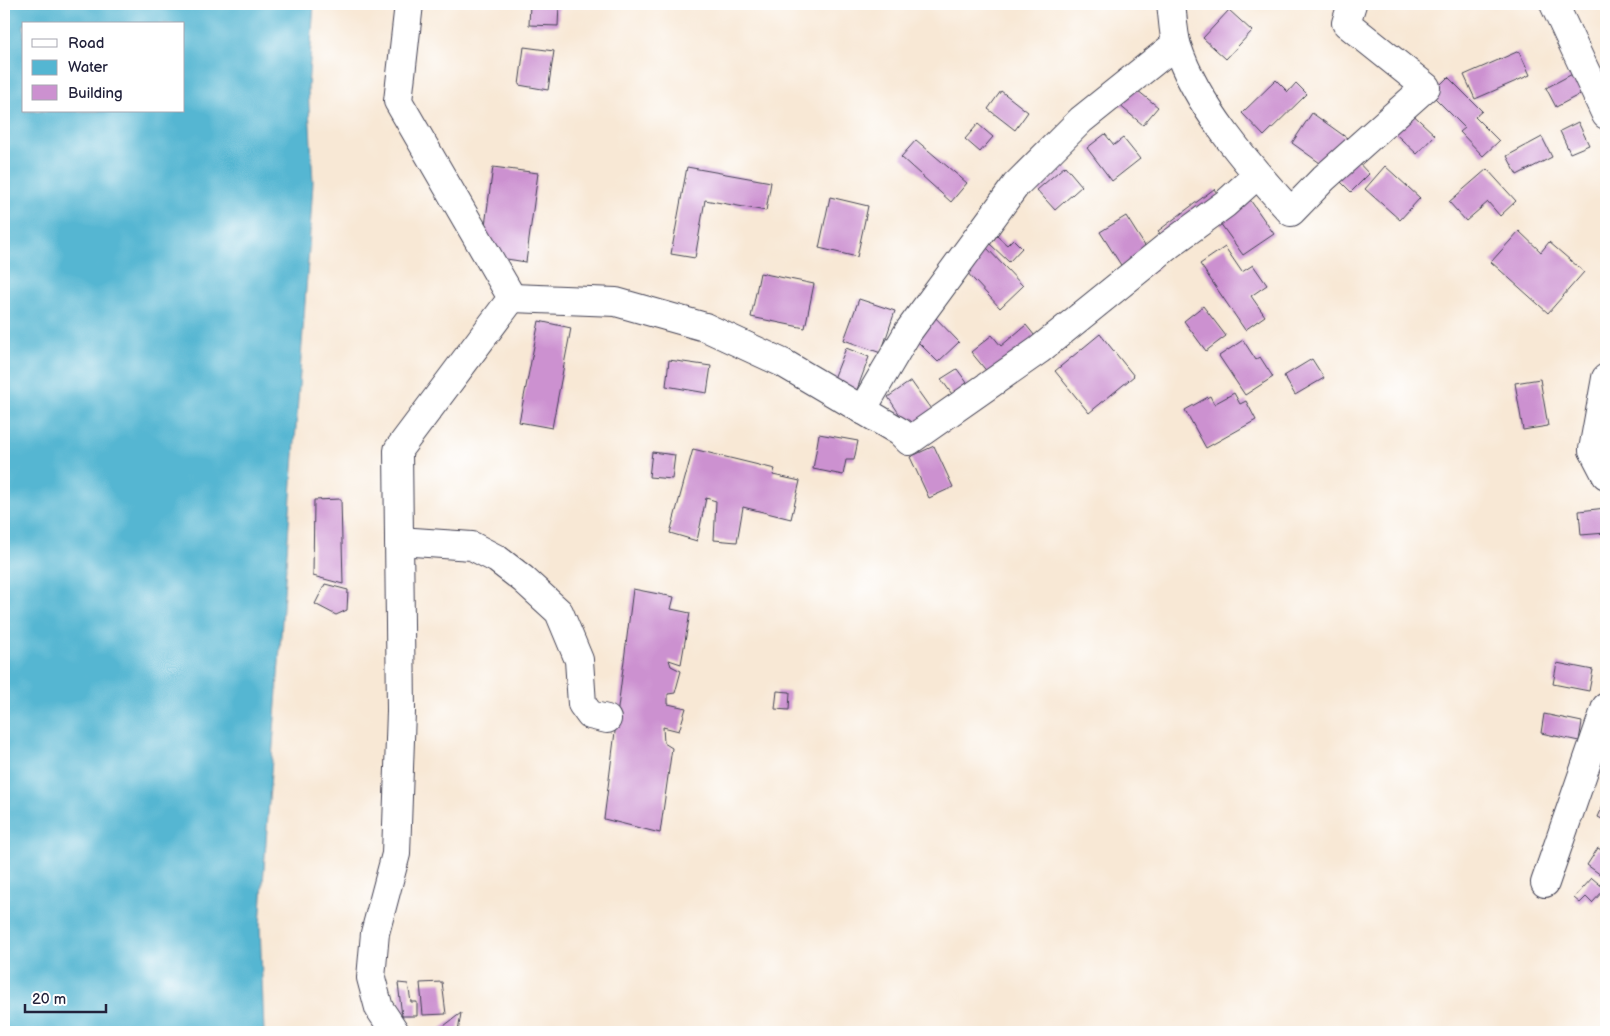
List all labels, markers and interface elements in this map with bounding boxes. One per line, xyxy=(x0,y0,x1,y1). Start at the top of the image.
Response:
legend xyxy=(22,22,185,112)
text: Road xyxy=(68,34,104,53)
text: Water xyxy=(68,58,108,77)
text: Building xyxy=(68,84,123,103)
scale bar xyxy=(25,981,106,1013)
text: 20 m xyxy=(32,990,66,1009)

